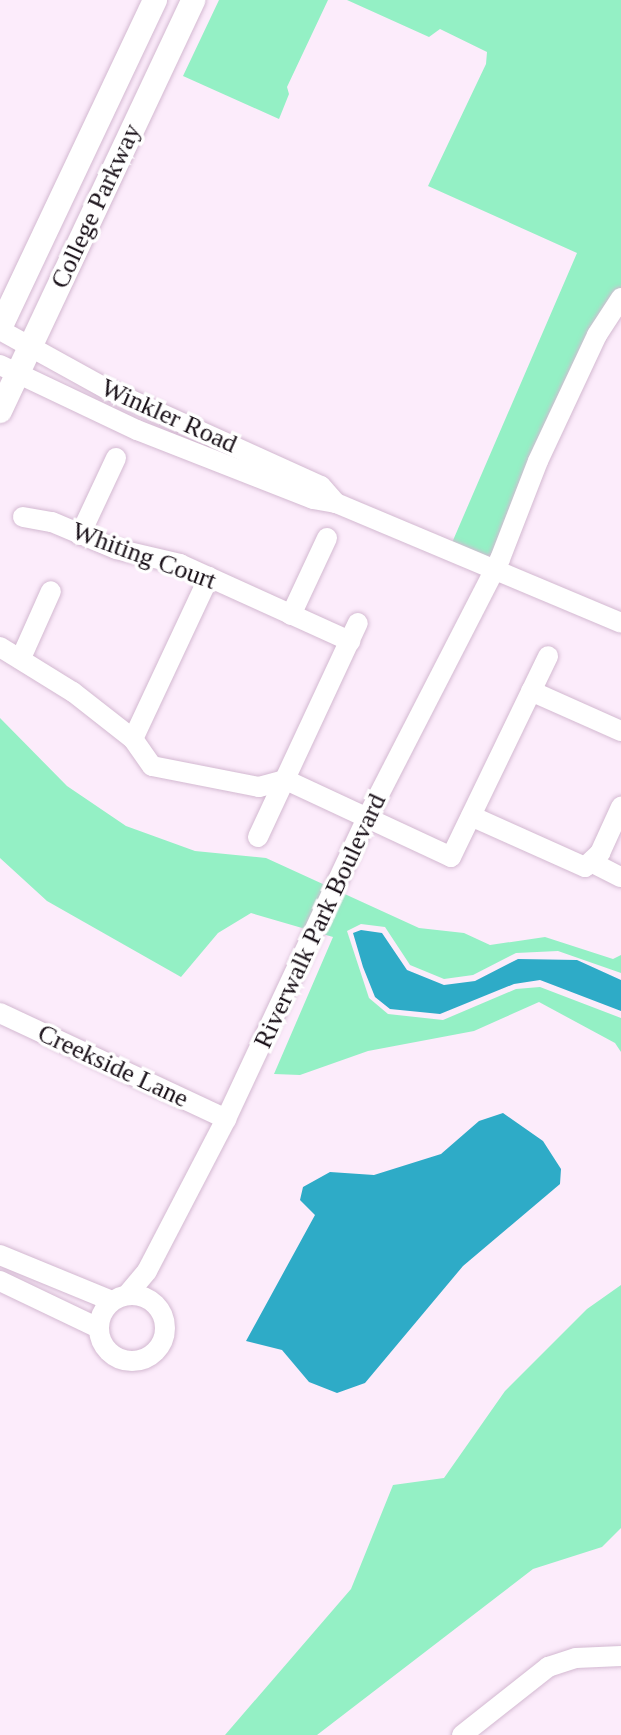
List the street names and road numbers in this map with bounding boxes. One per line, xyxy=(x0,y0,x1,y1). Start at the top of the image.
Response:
street label: College Parkway xyxy=(44,119,148,293)
street label: Winkler Road xyxy=(96,372,242,460)
street label: Whiting Court xyxy=(68,516,220,596)
street label: Riverwalk Park Boulevard xyxy=(247,789,393,1053)
street label: Creekside Lane xyxy=(33,1018,193,1114)

